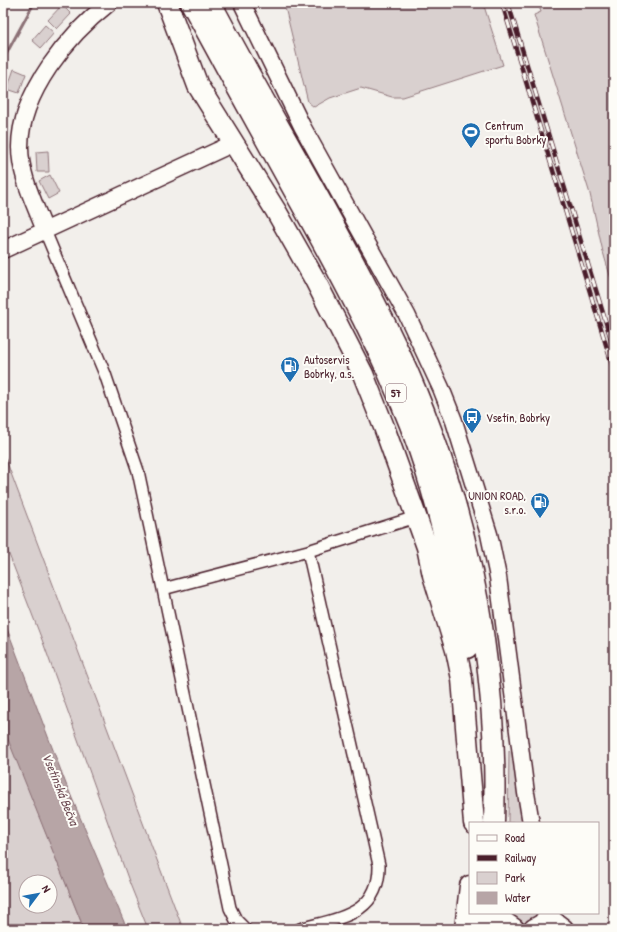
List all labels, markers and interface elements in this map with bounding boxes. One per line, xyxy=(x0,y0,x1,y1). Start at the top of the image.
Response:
place label: Centrum sportu Bobrky xyxy=(485,117,546,148)
sports icon: Centrum sportu Bobrky xyxy=(460,121,482,149)
place label: Autoservis Bobrky, a.s. xyxy=(304,351,354,382)
fuel station icon: Autoservis Bobrky, a.s. xyxy=(279,355,301,383)
road number: 57 xyxy=(386,384,406,402)
bus stop icon: Vsetín, Bobrky xyxy=(461,406,483,434)
place label: Vsetín, Bobrky xyxy=(486,409,550,426)
place label: UNION ROAD, s.r.o. xyxy=(468,487,526,518)
fuel station icon: UNION ROAD, s.r.o. xyxy=(529,491,551,519)
water label: Vsetínská Bečva xyxy=(38,750,84,830)
legend xyxy=(469,822,599,914)
text: Road xyxy=(505,829,525,846)
text: Railway xyxy=(505,849,536,866)
text: Park xyxy=(505,869,525,886)
north arrow xyxy=(18,874,58,914)
text: N xyxy=(39,883,54,895)
text: Water xyxy=(505,889,531,906)

